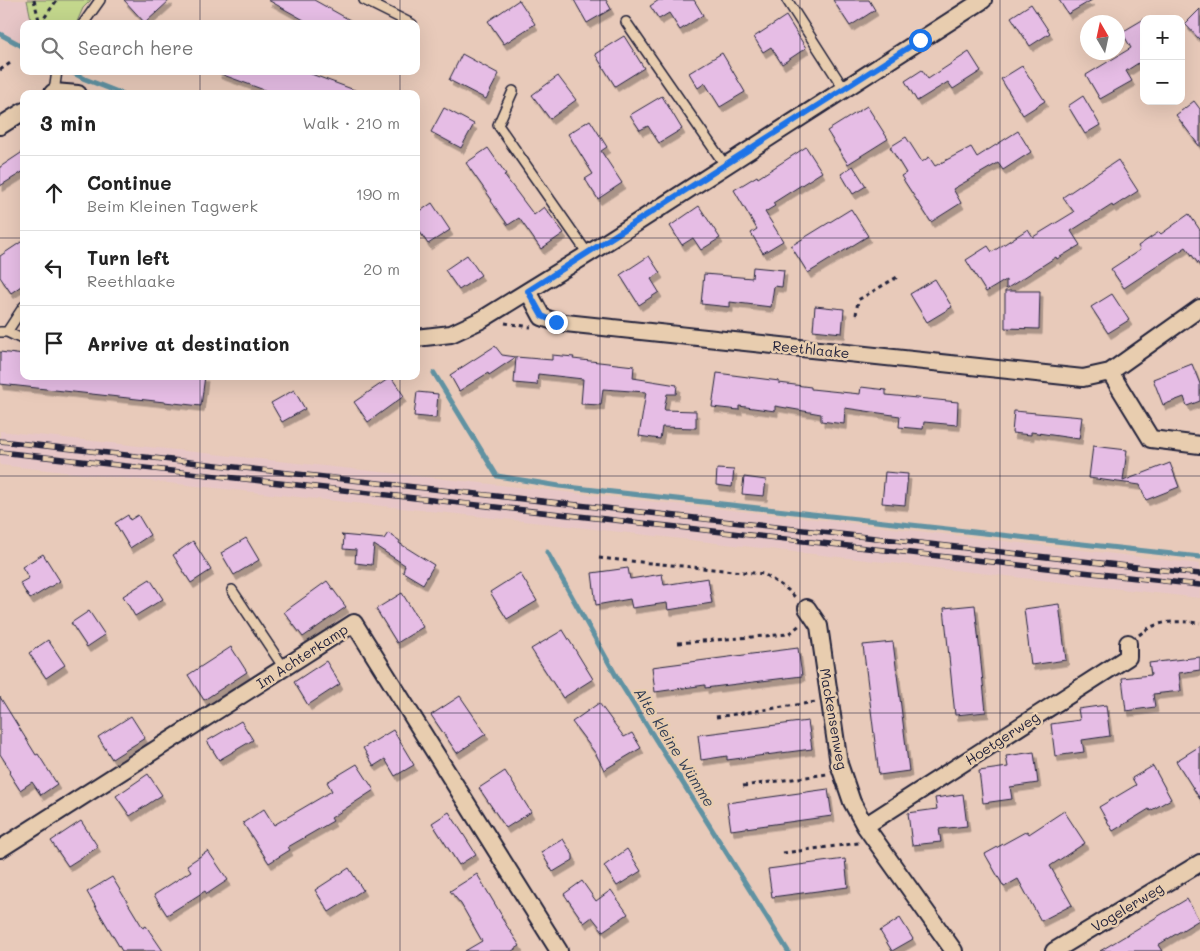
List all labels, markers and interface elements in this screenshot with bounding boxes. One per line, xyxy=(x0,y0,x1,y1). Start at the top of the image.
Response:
north arrow xyxy=(1080,15,1125,60)
map controls xyxy=(1140,15,1185,105)
button: + xyxy=(1140,15,1185,60)
search box xyxy=(20,20,420,75)
route start xyxy=(909,29,932,52)
icon: search xyxy=(38,34,66,62)
text: Search here xyxy=(78,35,194,60)
button: − xyxy=(1140,60,1185,105)
text: 3 min xyxy=(40,109,96,136)
text: Walk · 210 m xyxy=(302,112,400,133)
text: Continue xyxy=(87,170,172,195)
icon: ahead xyxy=(40,179,68,207)
text: 190 m xyxy=(356,183,400,204)
text: Beim Kleinen Tagwerk xyxy=(87,195,258,216)
text: Turn left xyxy=(87,245,170,270)
icon: left xyxy=(40,254,68,282)
text: 20 m xyxy=(363,258,400,279)
text: Reethlaake xyxy=(87,270,175,291)
route end xyxy=(545,311,568,334)
icon: arrive xyxy=(40,329,68,357)
text: Arrive at destination xyxy=(87,331,290,356)
street label: Reethlaake xyxy=(772,336,850,362)
street label: Im Achterkamp xyxy=(253,619,351,693)
street label: Mackensenweg xyxy=(816,667,852,771)
water label: Alte kleine Wümme xyxy=(630,683,720,811)
street label: Hoetgerweg xyxy=(961,707,1043,769)
street label: Vogelerweg xyxy=(1087,878,1167,936)

